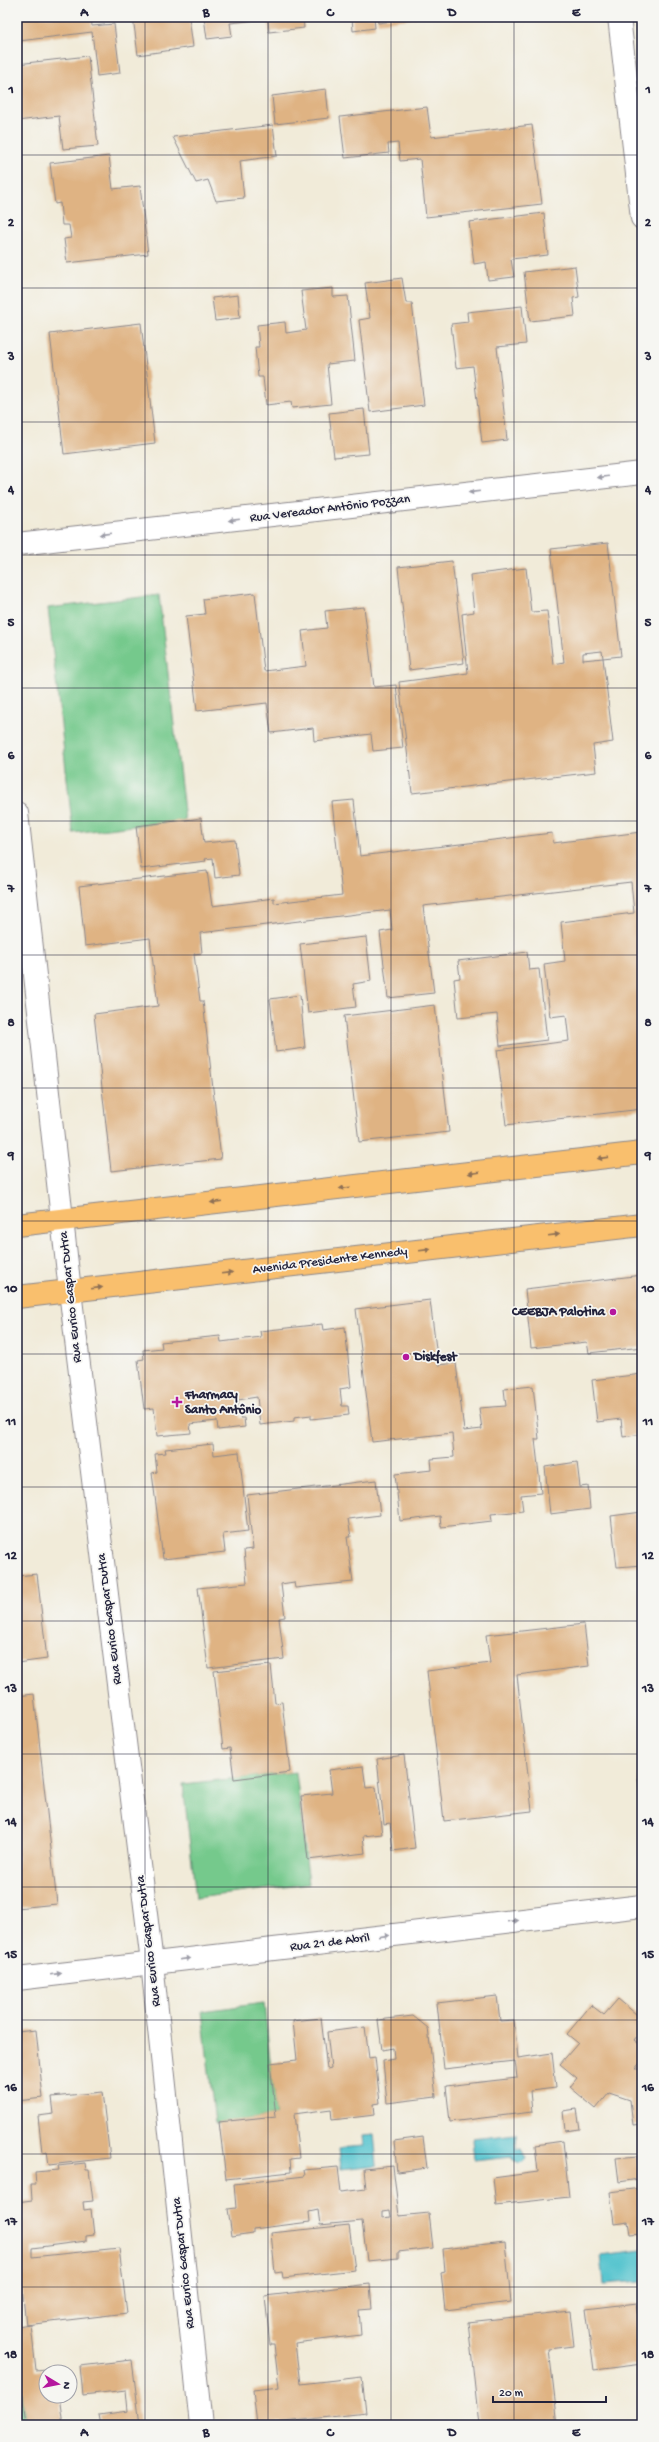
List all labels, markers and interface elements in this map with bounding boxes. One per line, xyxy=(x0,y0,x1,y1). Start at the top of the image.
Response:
text: A xyxy=(79,6,89,21)
text: B xyxy=(202,6,211,21)
text: C xyxy=(325,6,335,21)
text: D xyxy=(447,6,457,21)
text: E xyxy=(572,6,581,21)
text: 1 xyxy=(7,83,14,98)
text: 1 xyxy=(644,83,651,98)
text: 2 xyxy=(8,216,15,231)
text: 2 xyxy=(645,216,652,231)
text: 3 xyxy=(7,350,15,365)
text: 3 xyxy=(644,350,652,365)
one-way arrow xyxy=(597,474,609,481)
text: 4 xyxy=(7,483,15,498)
text: 4 xyxy=(644,483,652,498)
one-way arrow xyxy=(468,489,480,495)
street label: Rua Vereador Antônio Pozzan xyxy=(249,492,412,526)
one-way arrow xyxy=(228,516,240,523)
one-way arrow xyxy=(98,531,111,538)
text: 5 xyxy=(8,616,15,631)
text: 5 xyxy=(645,616,652,631)
text: 6 xyxy=(8,749,15,764)
text: 6 xyxy=(645,749,652,764)
text: 7 xyxy=(7,882,16,897)
text: 7 xyxy=(644,882,653,897)
text: 8 xyxy=(7,1016,15,1031)
text: 8 xyxy=(644,1016,652,1031)
text: 9 xyxy=(7,1149,15,1164)
text: 9 xyxy=(644,1149,652,1164)
one-way arrow xyxy=(597,1155,609,1161)
one-way arrow xyxy=(468,1169,480,1176)
one-way arrow xyxy=(339,1184,351,1191)
one-way arrow xyxy=(210,1199,222,1206)
street label: Rua Eurico Gaspar Dutra xyxy=(57,1230,85,1364)
one-way arrow xyxy=(548,1232,560,1239)
street label: Avenida Presidente Kennedy xyxy=(252,1244,409,1278)
one-way arrow xyxy=(419,1247,431,1253)
one-way arrow xyxy=(221,1270,233,1276)
text: 10 xyxy=(4,1282,18,1297)
text: 10 xyxy=(641,1282,655,1297)
one-way arrow xyxy=(91,1285,104,1291)
place label: CEEBJA Palotina xyxy=(511,1305,606,1320)
marker: CEEBJA Palotina xyxy=(608,1307,618,1317)
place label: Diskfest xyxy=(413,1349,458,1365)
marker: Diskfest xyxy=(401,1352,411,1362)
place label: Fharmacy Santo Antônio xyxy=(184,1388,261,1418)
marker: Fharmacy Santo Antônio xyxy=(172,1397,182,1407)
text: 11 xyxy=(5,1415,16,1430)
text: 11 xyxy=(642,1415,653,1430)
text: 12 xyxy=(4,1549,17,1564)
text: 12 xyxy=(641,1549,654,1564)
street label: Rua Eurico Gaspar Dutra xyxy=(94,1552,126,1686)
text: 13 xyxy=(4,1682,17,1697)
text: 13 xyxy=(641,1682,654,1697)
text: 14 xyxy=(4,1815,18,1830)
text: 14 xyxy=(641,1815,655,1830)
street label: Rua Eurico Gaspar Dutra xyxy=(133,1874,165,2008)
one-way arrow xyxy=(507,1918,519,1924)
street label: Rua 21 de Abril xyxy=(289,1931,371,1955)
one-way arrow xyxy=(377,1933,390,1939)
text: 15 xyxy=(4,1948,17,1963)
text: 15 xyxy=(641,1948,654,1963)
one-way arrow xyxy=(179,1956,191,1963)
one-way arrow xyxy=(50,1971,62,1978)
text: 16 xyxy=(4,2081,17,2096)
text: 16 xyxy=(641,2081,654,2096)
street label: Rua Eurico Gaspar Dutra xyxy=(170,2196,198,2330)
text: 17 xyxy=(4,2215,18,2230)
text: 17 xyxy=(641,2215,655,2230)
text: 18 xyxy=(4,2348,17,2363)
text: 18 xyxy=(641,2348,654,2363)
north arrow xyxy=(38,2364,78,2404)
scale bar xyxy=(493,2378,606,2404)
text: N xyxy=(59,2381,72,2390)
text: 20 m xyxy=(499,2387,524,2401)
text: A xyxy=(79,2426,89,2441)
text: B xyxy=(202,2426,211,2441)
text: C xyxy=(325,2426,335,2441)
text: D xyxy=(447,2426,457,2441)
text: E xyxy=(572,2426,581,2441)

